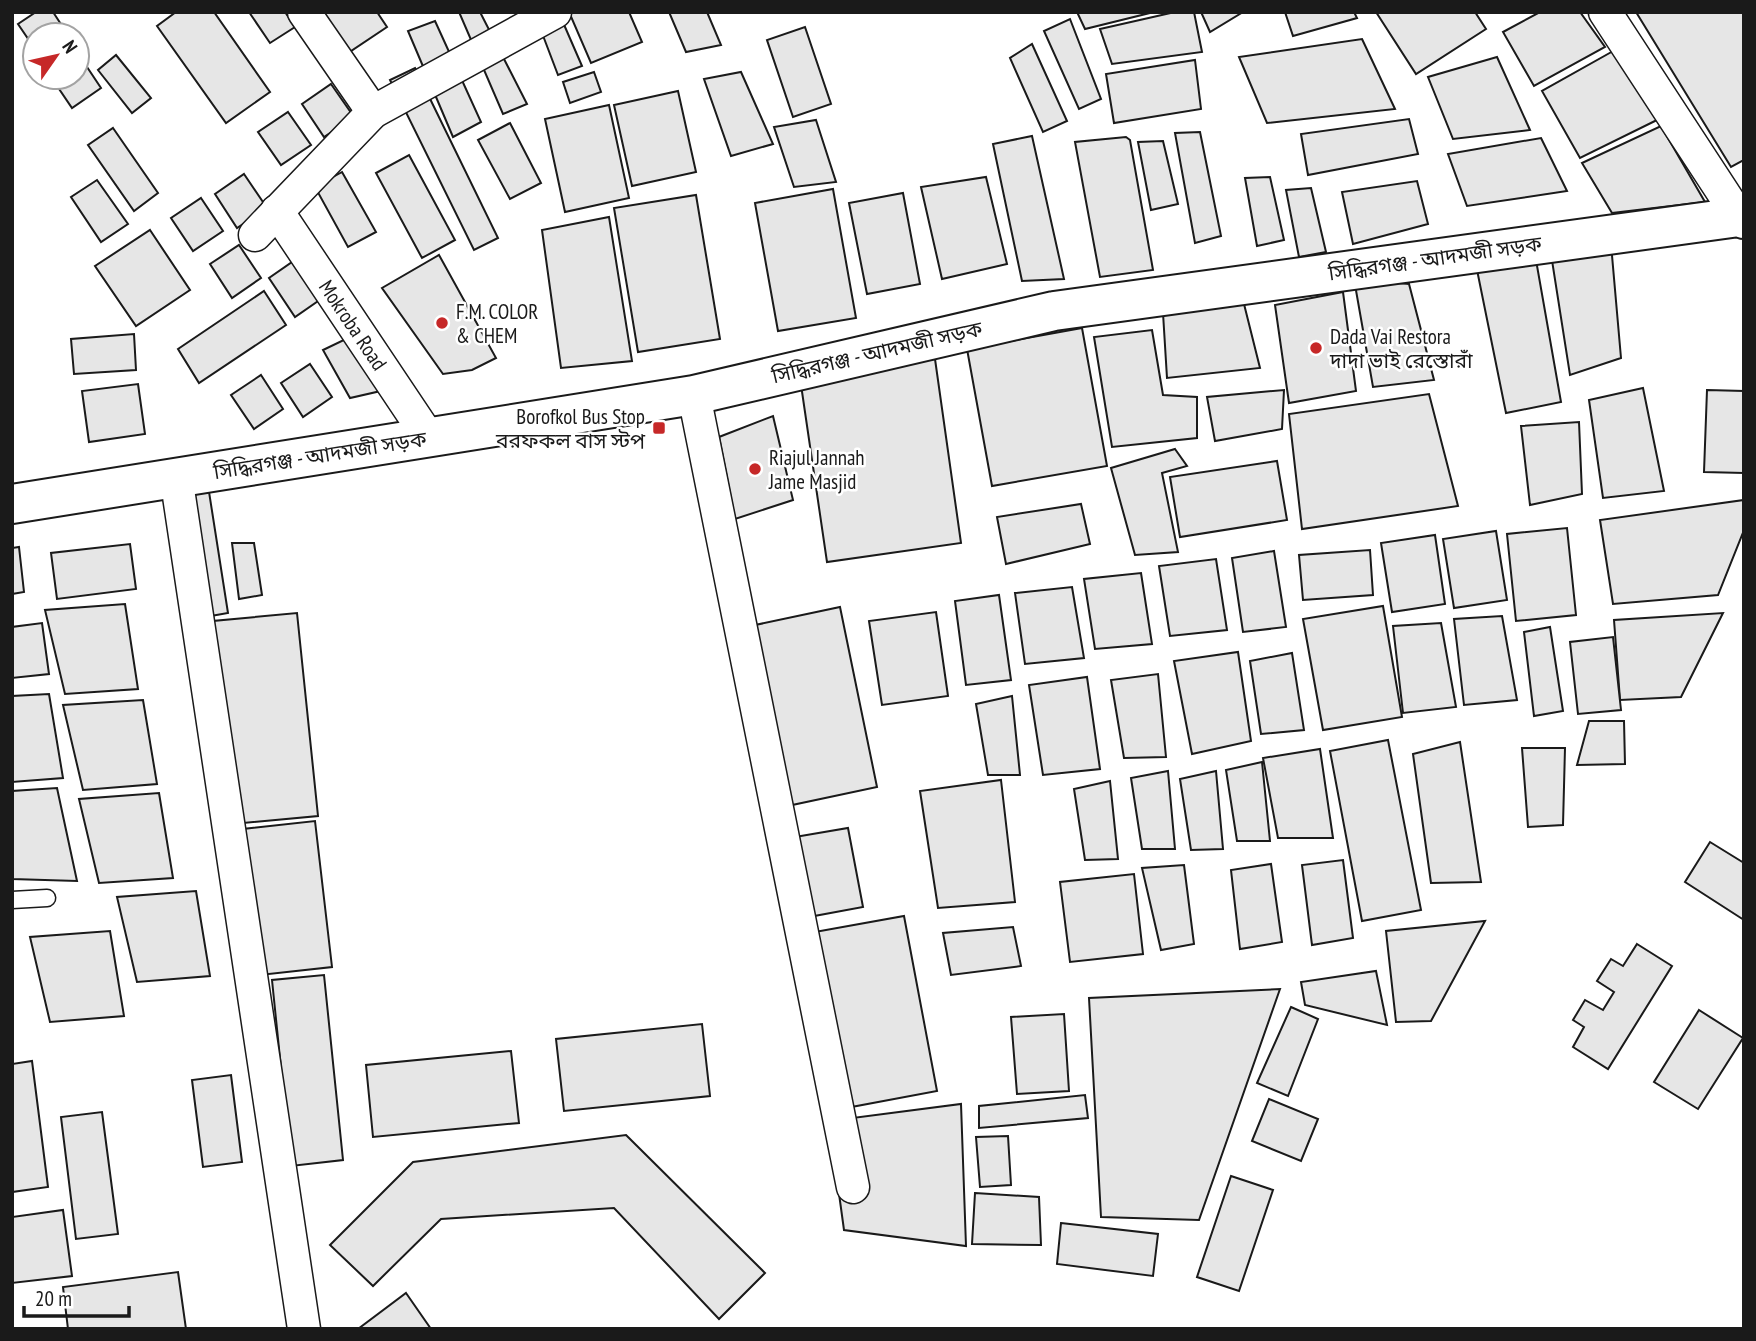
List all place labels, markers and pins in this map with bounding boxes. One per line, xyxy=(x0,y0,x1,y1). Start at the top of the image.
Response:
place label: F.M. COLOR & CHEM xyxy=(456,298,538,349)
marker: F.M. COLOR & CHEM xyxy=(434,315,450,331)
place label: Dada Vai Restora দাদা ভাই রেস্তোরাঁ xyxy=(1329,323,1473,374)
marker: Dada Vai Restora দাদা ভাই রেস্তোরাঁ xyxy=(1308,340,1324,356)
place label: Borofkol Bus Stop বরফকল বাস স্টপ xyxy=(495,403,646,454)
marker: Borofkol Bus Stop বরফকল বাস স্টপ xyxy=(651,420,667,436)
place label: Riajul Jannah Jame Masjid xyxy=(768,444,865,495)
marker: Riajul Jannah Jame Masjid xyxy=(747,461,763,477)

